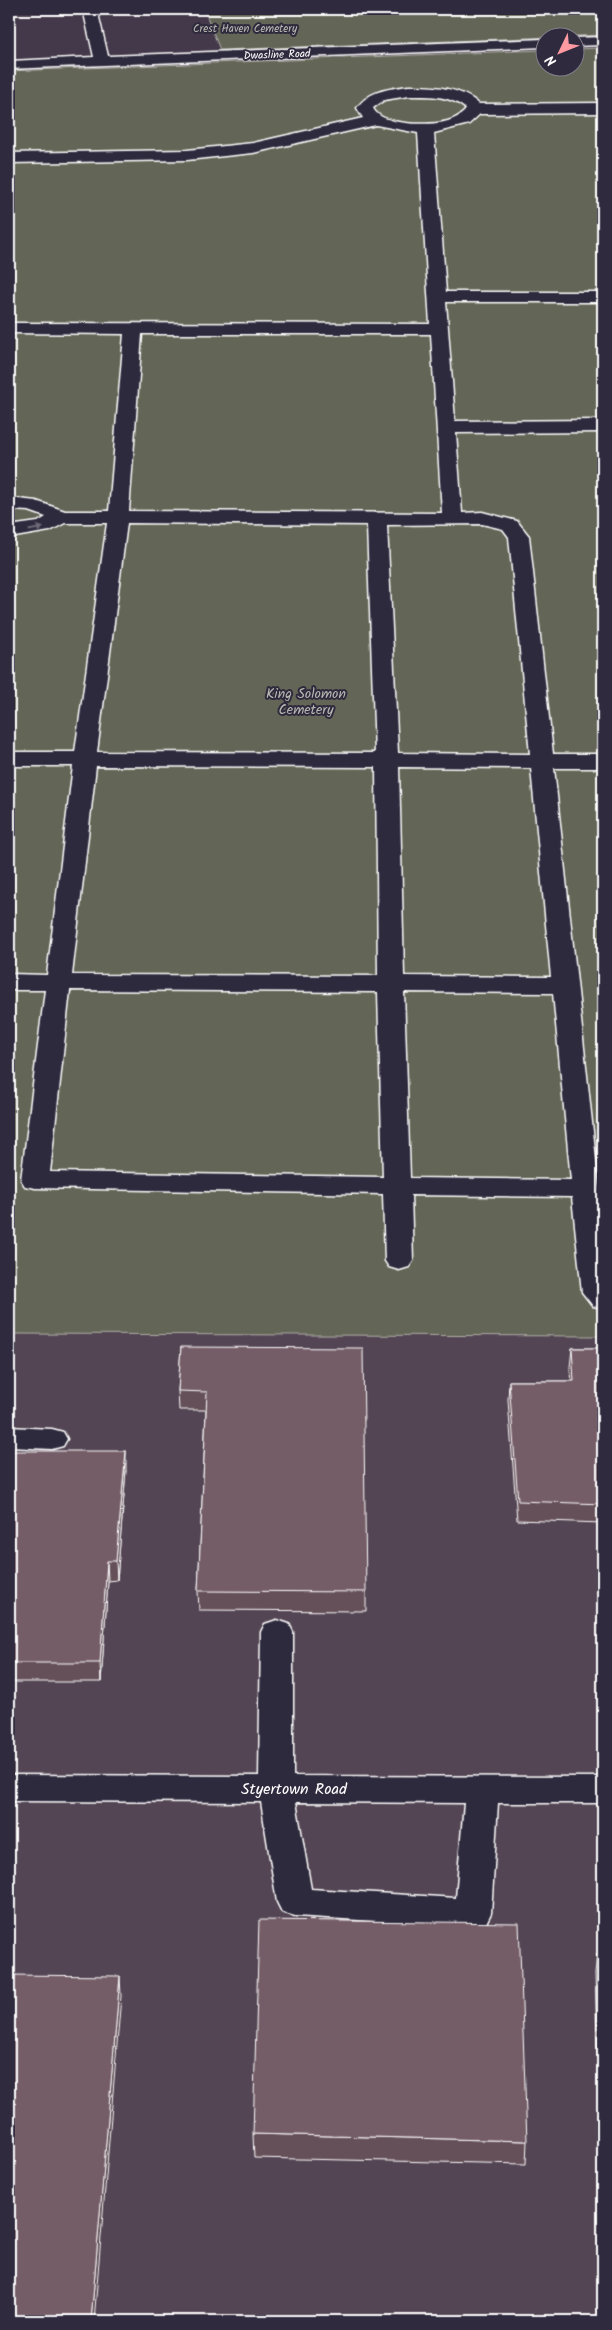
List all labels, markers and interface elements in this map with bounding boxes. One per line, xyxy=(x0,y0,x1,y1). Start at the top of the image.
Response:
park label: Crest Haven Cemetery xyxy=(193,20,298,38)
north arrow xyxy=(534,28,584,78)
street label: Dwasline Road xyxy=(243,45,311,65)
text: N xyxy=(540,49,562,71)
one-way arrow xyxy=(28,524,44,532)
park label: King Solomon Cemetery xyxy=(266,683,346,721)
street label: Styertown Road xyxy=(241,1777,348,1802)

